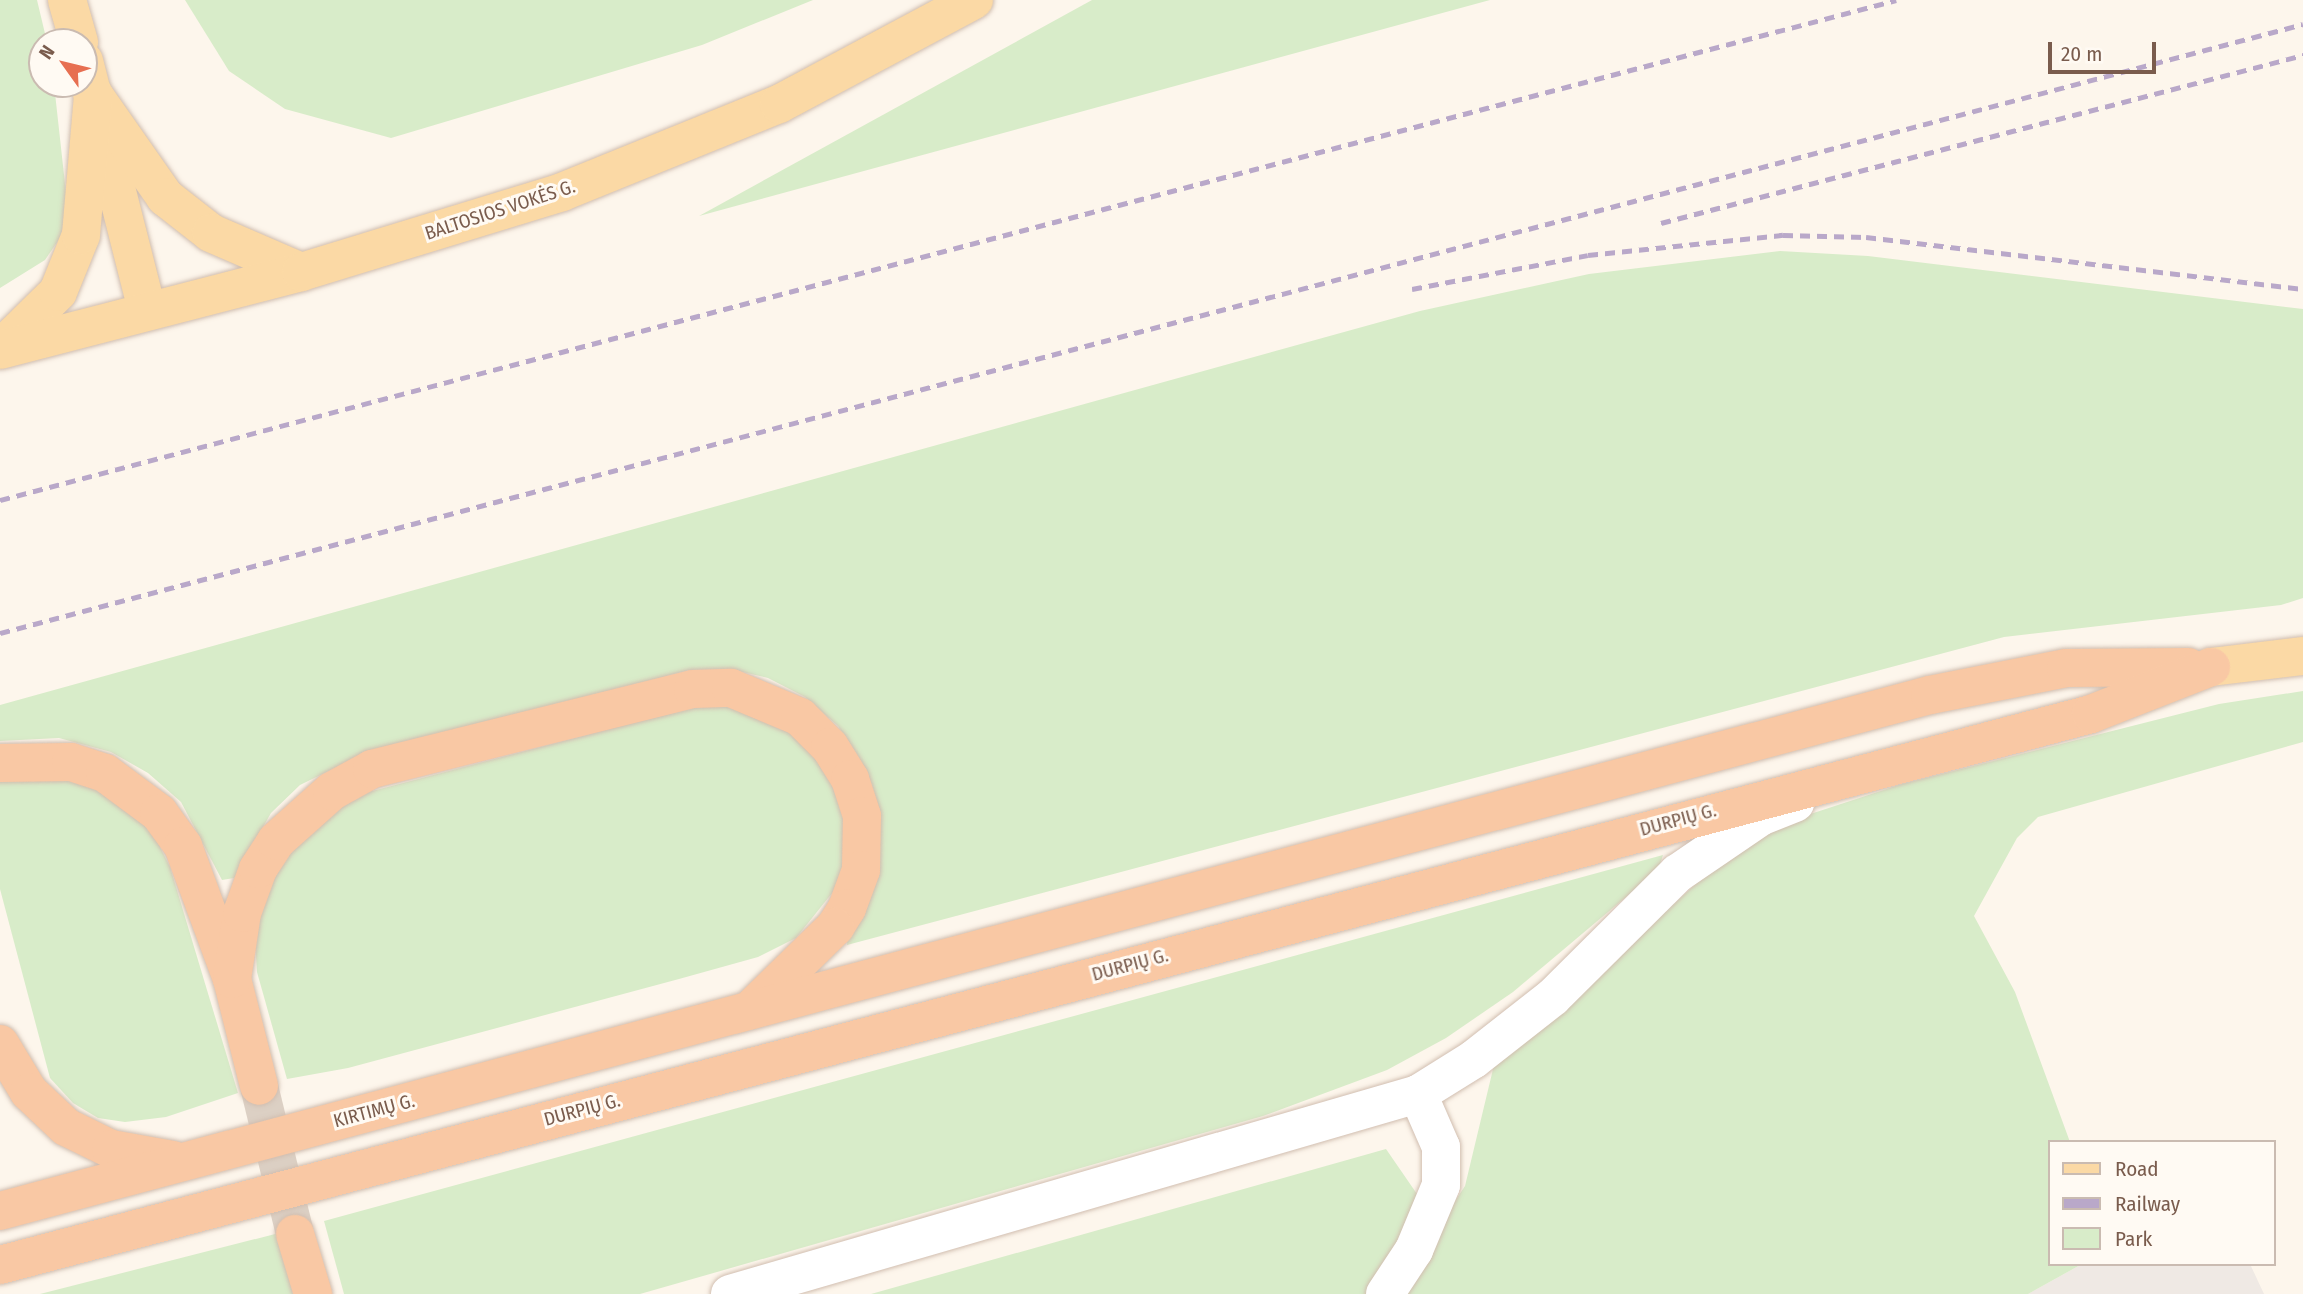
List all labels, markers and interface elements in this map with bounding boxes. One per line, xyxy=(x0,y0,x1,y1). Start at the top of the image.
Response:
north arrow xyxy=(28,28,98,98)
scale bar xyxy=(2051,28,2160,72)
text: N xyxy=(34,41,60,63)
text: 20 m xyxy=(2061,41,2102,67)
street label: BALTOSIOS VOKĖS G. xyxy=(422,175,578,245)
street label: DURPIŲ G. xyxy=(1637,799,1719,841)
street label: DURPIŲ G. xyxy=(1089,944,1171,986)
street label: KIRTIMŲ G. xyxy=(331,1089,417,1133)
street label: DURPIŲ G. xyxy=(541,1089,623,1131)
legend xyxy=(2048,1140,2275,1266)
text: Road xyxy=(2115,1156,2159,1182)
text: Railway xyxy=(2115,1191,2180,1217)
text: Park xyxy=(2115,1226,2152,1252)

